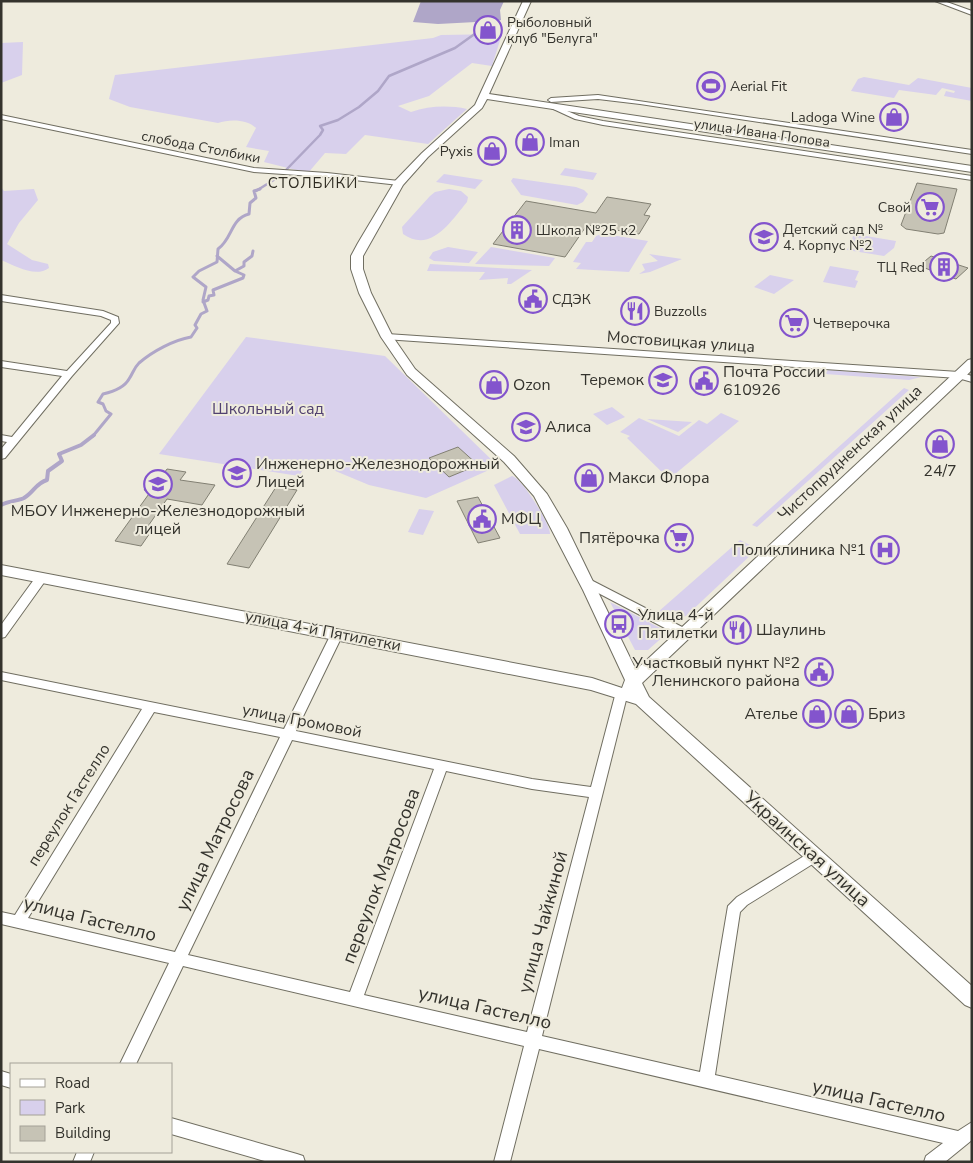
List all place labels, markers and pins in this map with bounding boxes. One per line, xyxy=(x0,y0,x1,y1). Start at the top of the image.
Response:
place label: Рыболовный клуб "Белуга" xyxy=(507,13,598,48)
shop icon: Рыболовный клуб "Белуга" xyxy=(473,15,503,45)
sports icon: Aerial Fit xyxy=(696,71,726,101)
place label: Aerial Fit xyxy=(730,77,787,96)
shop icon: Ladoga Wine xyxy=(879,102,909,132)
place label: Ladoga Wine xyxy=(791,108,875,127)
shop icon: Iman xyxy=(515,127,545,157)
place label: Iman xyxy=(549,133,580,152)
shop icon: Pyxis xyxy=(477,136,507,166)
place label: Pyxis xyxy=(440,142,473,161)
supermarket icon: Свой xyxy=(915,192,945,222)
place label: Свой xyxy=(878,198,911,217)
building icon: Школа №25 к2 xyxy=(502,215,532,245)
place label: Детский сад № 4. Корпус №2 xyxy=(783,220,883,255)
place label: Школа №25 к2 xyxy=(536,221,636,240)
school or university icon: Детский сад № 4. Корпус №2 xyxy=(749,222,779,252)
building icon: ТЦ Red xyxy=(929,252,959,282)
place label: ТЦ Red xyxy=(877,258,925,277)
public building icon: СДЭК xyxy=(518,284,548,314)
place label: СДЭК xyxy=(552,290,591,309)
restaurant icon: Buzzolls xyxy=(620,296,650,326)
place label: Buzzolls xyxy=(654,302,707,321)
supermarket icon: Четверочка xyxy=(779,308,809,338)
place label: Четверочка xyxy=(813,314,890,333)
place label: Почта России 610926 xyxy=(723,361,826,401)
school or university icon: Теремок xyxy=(648,365,678,395)
public building icon: Почта России 610926 xyxy=(689,366,719,396)
place label: Теремок xyxy=(581,369,645,391)
shop icon: Ozon xyxy=(479,370,509,400)
place label: Ozon xyxy=(513,374,551,396)
school or university icon: Алиса xyxy=(511,412,541,442)
place label: Алиса xyxy=(545,416,591,438)
shop icon: 24/7 xyxy=(925,429,955,459)
place label: Инженерно-Железнодорожный Лицей xyxy=(256,453,500,493)
school or university icon: Инженерно-Железнодорожный Лицей xyxy=(222,458,252,488)
place label: 24/7 xyxy=(923,460,957,482)
shop icon: Макси Флора xyxy=(574,463,604,493)
place label: Макси Флора xyxy=(608,467,710,489)
school or university icon: МБОУ Инженерно-Железнодорожный лицей xyxy=(143,469,173,499)
place label: МБОУ Инженерно-Железнодорожный лицей xyxy=(11,500,305,540)
public building icon: МФЦ xyxy=(467,504,497,534)
place label: МФЦ xyxy=(501,508,541,530)
supermarket icon: Пятёрочка xyxy=(664,523,694,553)
place label: Пятёрочка xyxy=(579,527,660,549)
hospital icon: Поликлиника №1 xyxy=(870,535,900,565)
place label: Поликлиника №1 xyxy=(733,539,866,561)
place label: Улица 4-й Пятилетки xyxy=(637,604,718,644)
bus stop icon: Улица 4-й Пятилетки xyxy=(604,609,634,639)
restaurant icon: Шаулинь xyxy=(722,615,752,645)
place label: Шаулинь xyxy=(756,619,826,641)
place label: Участковый пункт №2 Ленинского района xyxy=(632,652,800,692)
public building icon: Участковый пункт №2 Ленинского района xyxy=(804,657,834,687)
shop icon: Ателье xyxy=(802,699,832,729)
shop icon: Бриз xyxy=(834,699,864,729)
place label: Ателье xyxy=(745,703,798,725)
place label: Бриз xyxy=(868,703,905,725)

